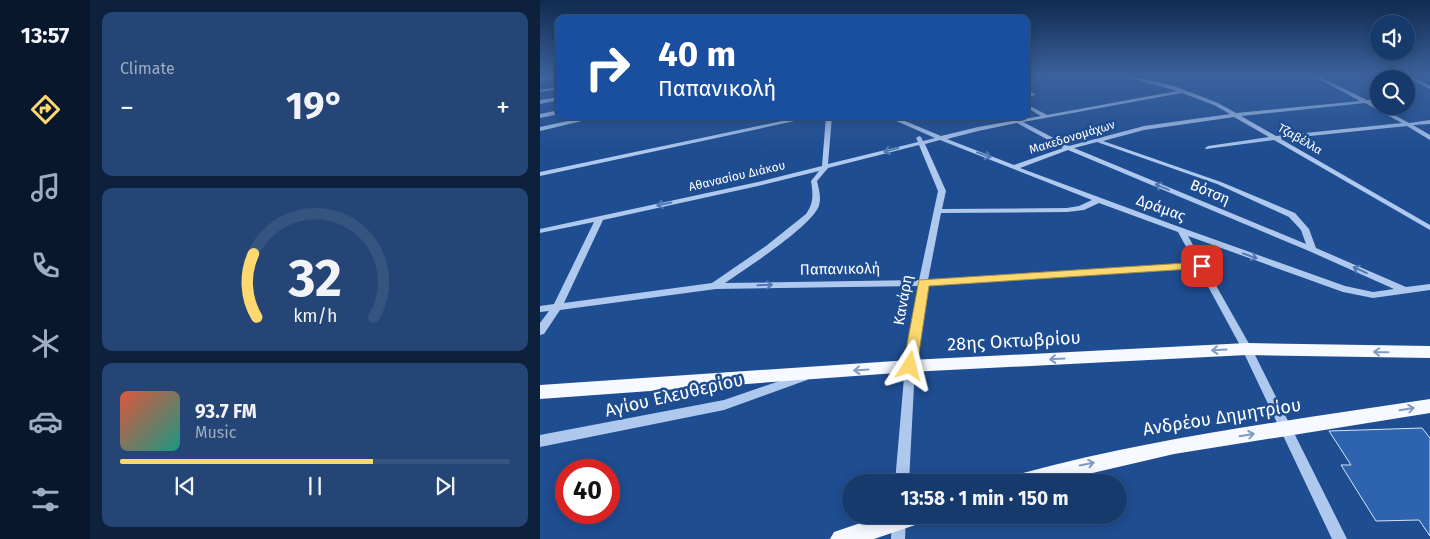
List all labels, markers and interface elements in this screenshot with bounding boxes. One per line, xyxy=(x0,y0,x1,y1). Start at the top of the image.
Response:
map controls xyxy=(1370,15,1415,115)
button: sound xyxy=(1370,15,1415,60)
text: 13:57 xyxy=(21,22,69,49)
text: 40 m xyxy=(658,33,736,75)
icon: right xyxy=(575,35,640,100)
text: Climate xyxy=(120,59,175,78)
button: search xyxy=(1370,70,1415,115)
text: Παπανικολή xyxy=(658,75,776,102)
text: 19° xyxy=(286,83,344,129)
text: − xyxy=(120,91,134,124)
text: + xyxy=(496,91,510,124)
icon: directions xyxy=(28,92,63,127)
street label: Μακεδονομάχων xyxy=(1027,117,1117,157)
street label: Τζαβέλλα xyxy=(1275,121,1325,157)
one-way arrow xyxy=(883,146,899,156)
one-way arrow xyxy=(975,151,991,160)
street label: Αθανασίου Διάκου xyxy=(687,158,787,194)
icon: music xyxy=(28,170,63,205)
street label: Βότση xyxy=(1187,176,1233,208)
one-way arrow xyxy=(1155,181,1170,191)
street label: Δράμας xyxy=(1134,191,1188,225)
one-way arrow xyxy=(657,200,673,209)
pin xyxy=(1181,245,1223,287)
text: 32 xyxy=(287,247,342,310)
icon: phone xyxy=(28,248,63,283)
icon: arrive xyxy=(1188,252,1216,280)
one-way arrow xyxy=(1242,252,1257,261)
street label: Παπανικολή xyxy=(800,259,880,279)
one-way arrow xyxy=(1353,265,1368,275)
street label: Κανάρη xyxy=(890,273,916,327)
one-way arrow xyxy=(756,280,773,290)
text: km/h xyxy=(293,305,337,327)
icon: climate xyxy=(28,326,63,361)
street label: 28ης Οκτωβρίου xyxy=(947,327,1081,355)
position arrow xyxy=(883,339,935,391)
one-way arrow xyxy=(1211,346,1227,355)
one-way arrow xyxy=(1374,347,1390,356)
one-way arrow xyxy=(1049,354,1065,363)
one-way arrow xyxy=(854,365,870,375)
street label: Αγίου Ελευθερίου xyxy=(603,368,745,422)
street label: Ανδρέου Δημητρίου xyxy=(1141,394,1303,440)
text: 93.7 FM xyxy=(195,400,257,423)
icon: car xyxy=(28,404,63,439)
one-way arrow xyxy=(1399,404,1415,414)
text: Music xyxy=(195,423,236,442)
one-way arrow xyxy=(1238,430,1254,440)
speed limit sign: 40 xyxy=(555,459,620,524)
one-way arrow xyxy=(1078,459,1094,468)
icon: previous xyxy=(171,472,199,500)
icon: pause xyxy=(301,472,329,500)
icon: next xyxy=(431,472,459,500)
icon: filters xyxy=(28,482,63,517)
text: 13:58 · 1 min · 150 m xyxy=(900,487,1069,510)

